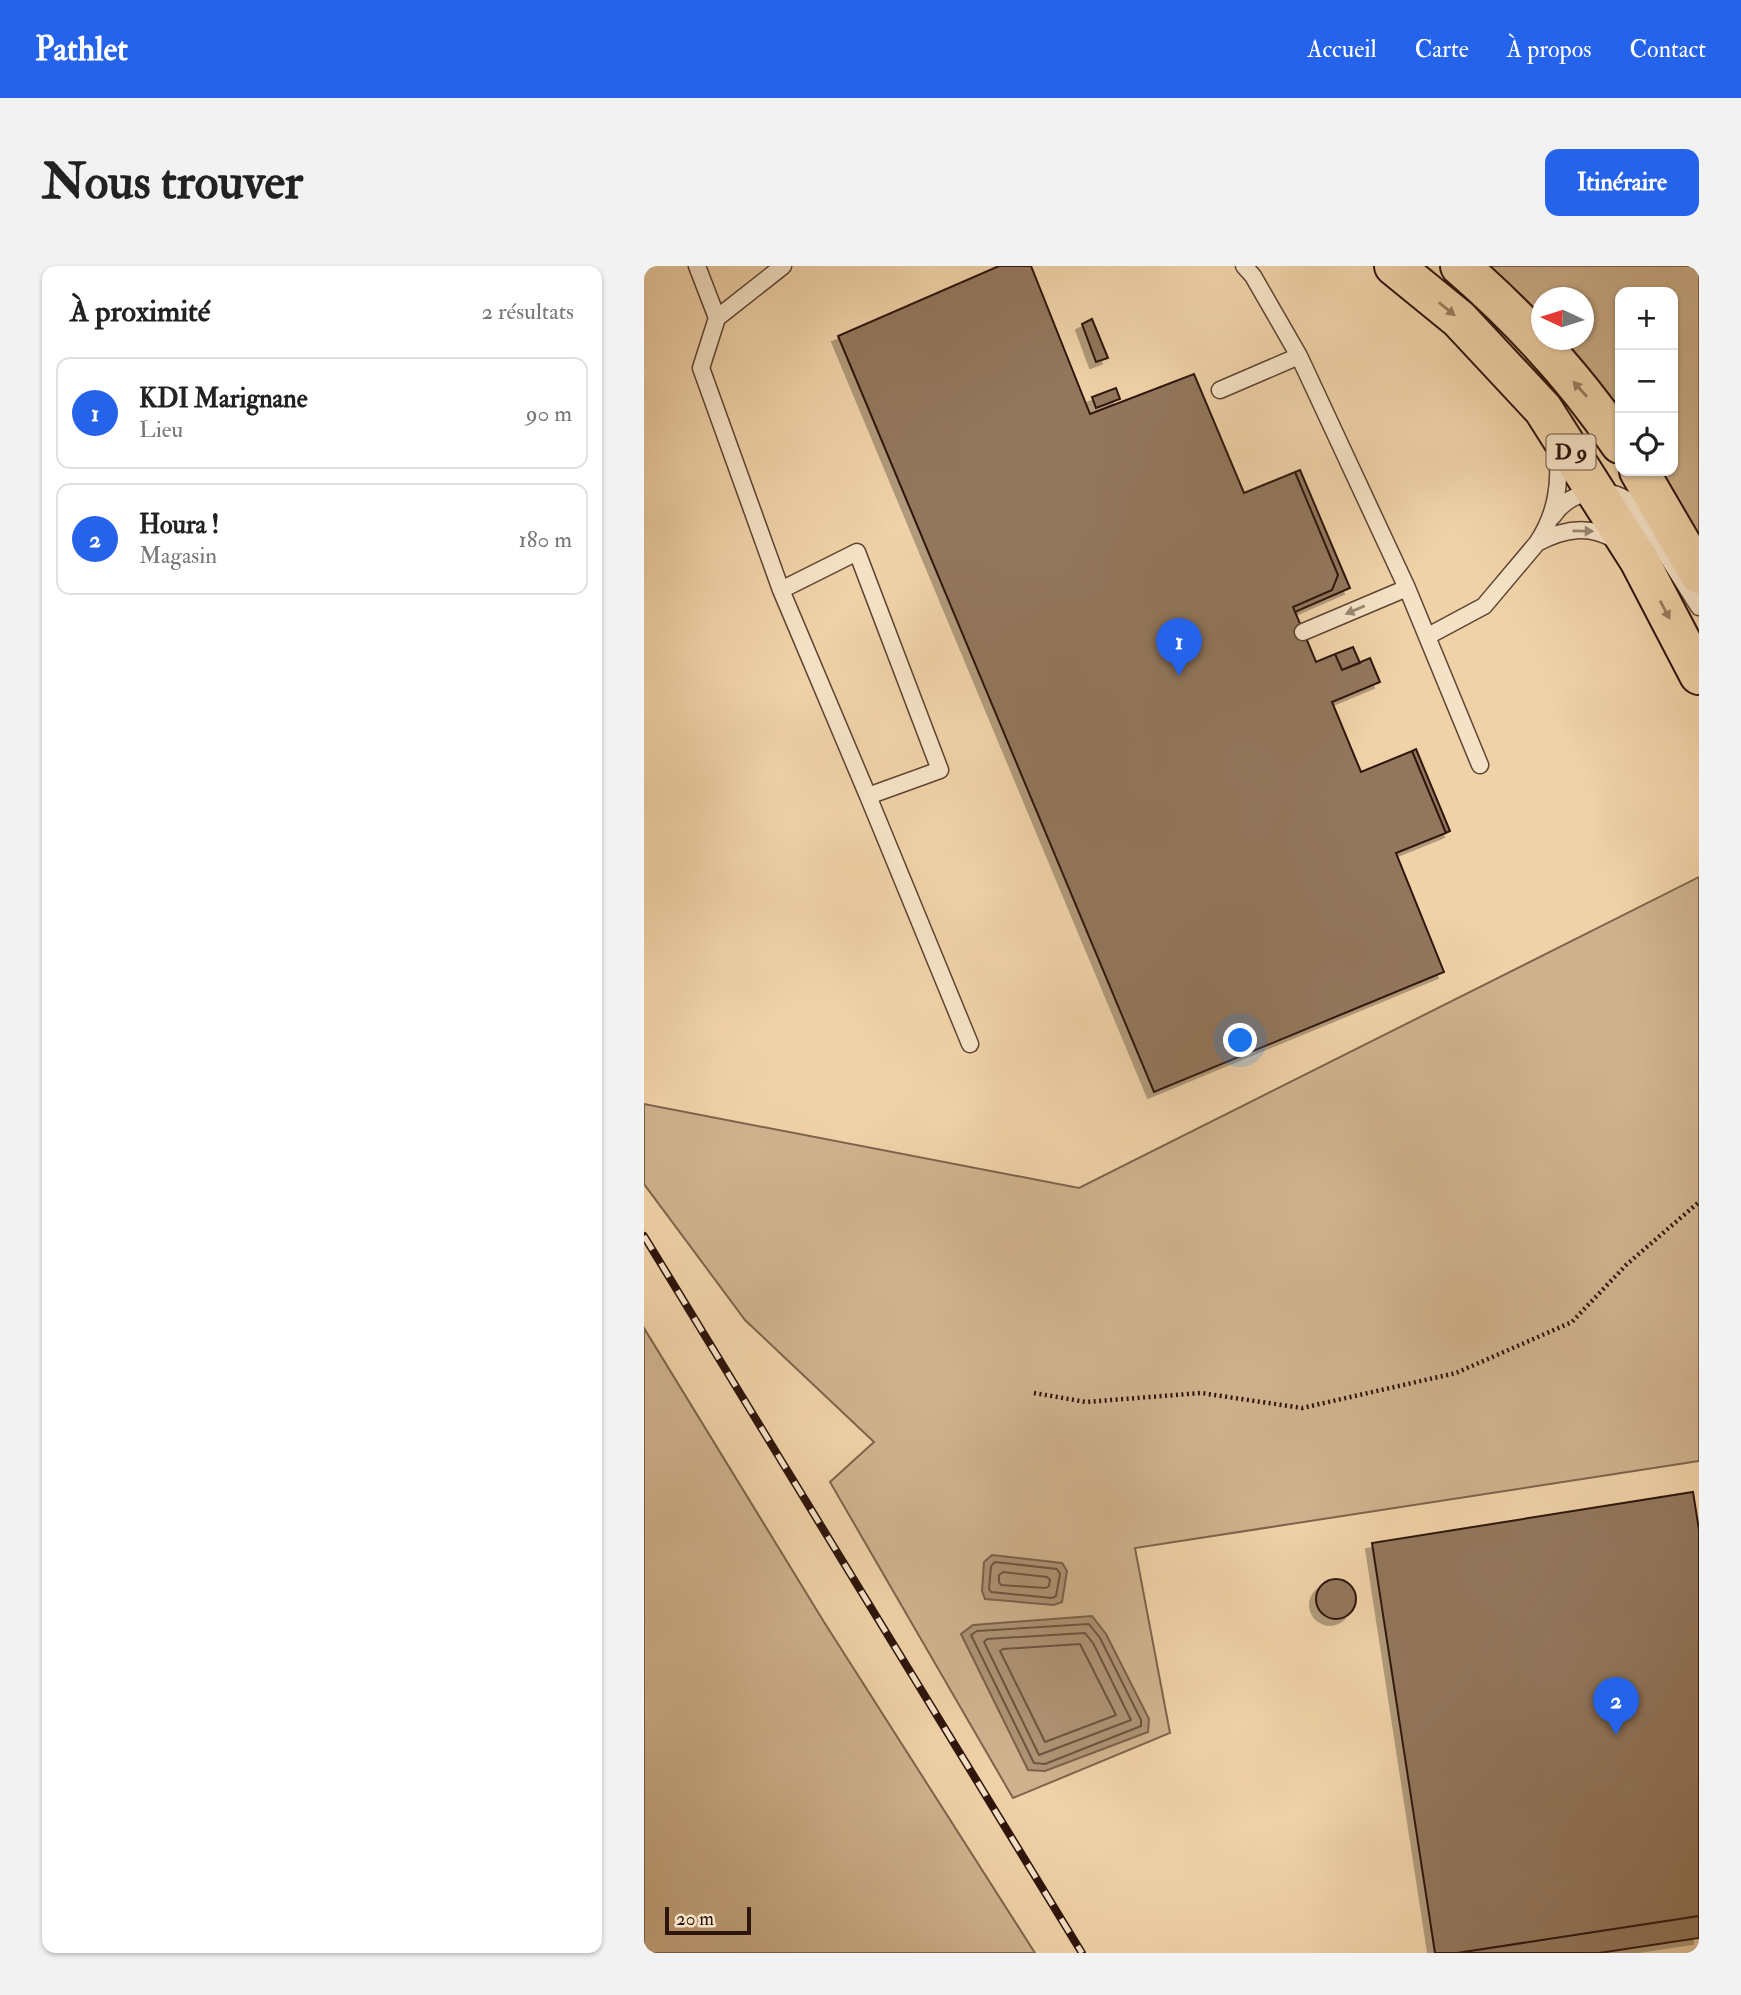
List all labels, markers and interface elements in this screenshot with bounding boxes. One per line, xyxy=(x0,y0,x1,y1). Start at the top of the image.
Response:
text: Pathlet xyxy=(35,29,128,70)
text: Accueil xyxy=(1307,34,1377,65)
text: Carte xyxy=(1415,34,1469,65)
text: À propos xyxy=(1507,34,1592,65)
text: Contact xyxy=(1630,34,1706,65)
button: Itinéraire xyxy=(1545,149,1699,216)
text: Nous trouver xyxy=(42,152,303,213)
north arrow xyxy=(1531,287,1594,350)
map controls xyxy=(1615,287,1678,476)
button: + xyxy=(1615,287,1678,350)
text: À proximité xyxy=(70,293,210,330)
text: 2 résultats xyxy=(482,297,574,326)
one-way arrow xyxy=(1438,301,1456,316)
button: − xyxy=(1615,350,1678,413)
one-way arrow xyxy=(1572,380,1588,398)
text: KDI Marignane xyxy=(139,383,308,415)
text: 1 xyxy=(91,399,99,428)
text: 90 m xyxy=(526,399,572,428)
button: locate xyxy=(1615,413,1678,476)
text: Lieu xyxy=(139,415,183,444)
road number: D 9 xyxy=(1546,434,1595,470)
text: Houra ! xyxy=(139,509,219,541)
text: 2 xyxy=(89,525,101,554)
text: 180 m xyxy=(519,525,572,554)
one-way arrow xyxy=(1573,525,1595,536)
text: Magasin xyxy=(139,541,217,570)
one-way arrow xyxy=(1659,601,1671,621)
one-way arrow xyxy=(1345,604,1365,616)
pin: 1 xyxy=(1156,618,1202,676)
your location xyxy=(1223,1023,1257,1057)
pin: 2 xyxy=(1593,1677,1639,1735)
scale bar xyxy=(665,1904,751,1936)
text: 20 m xyxy=(676,1907,714,1931)

